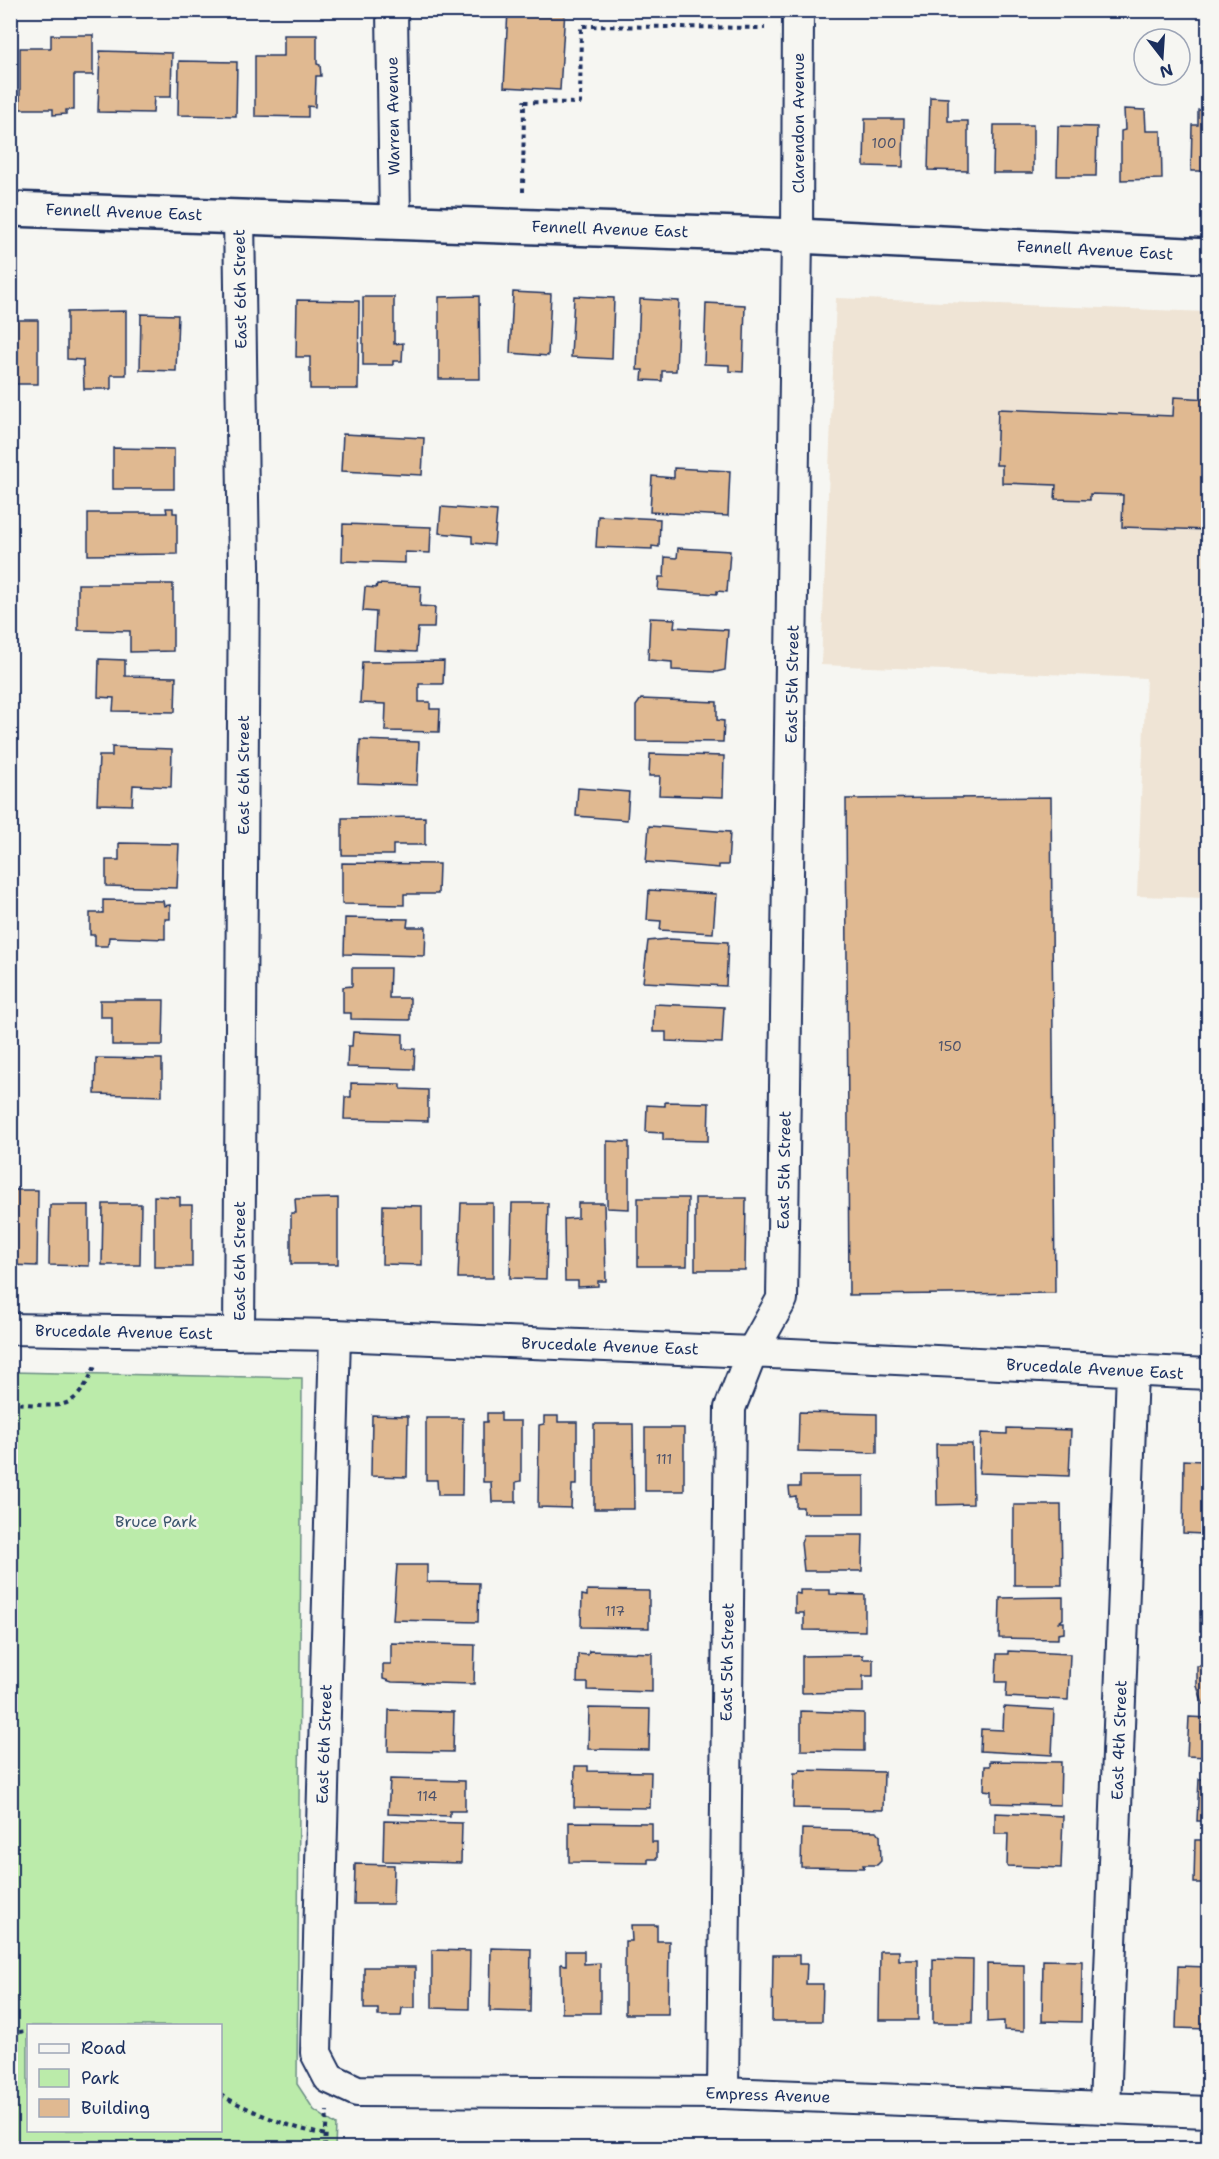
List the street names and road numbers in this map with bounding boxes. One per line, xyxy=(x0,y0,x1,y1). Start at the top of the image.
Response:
street label: Clarendon Avenue xyxy=(788,53,809,193)
street label: Warren Avenue xyxy=(381,56,405,176)
street label: Fennell Avenue East xyxy=(45,199,203,225)
street label: Fennell Avenue East xyxy=(531,216,689,242)
street label: East 6th Street xyxy=(228,229,252,349)
street label: Fennell Avenue East xyxy=(1016,235,1174,265)
street label: East 5th Street xyxy=(780,624,804,744)
street label: East 6th Street xyxy=(233,715,254,835)
street label: East 5th Street xyxy=(772,1110,796,1230)
street label: East 6th Street xyxy=(229,1201,250,1321)
street label: Brucedale Avenue East xyxy=(35,1320,213,1344)
street label: Brucedale Avenue East xyxy=(521,1332,699,1360)
street label: Brucedale Avenue East xyxy=(1006,1354,1184,1384)
street label: East 5th Street xyxy=(715,1602,739,1722)
street label: East 4th Street xyxy=(1106,1680,1132,1800)
street label: East 6th Street xyxy=(311,1684,337,1804)
street label: Empress Avenue xyxy=(705,2082,831,2108)

